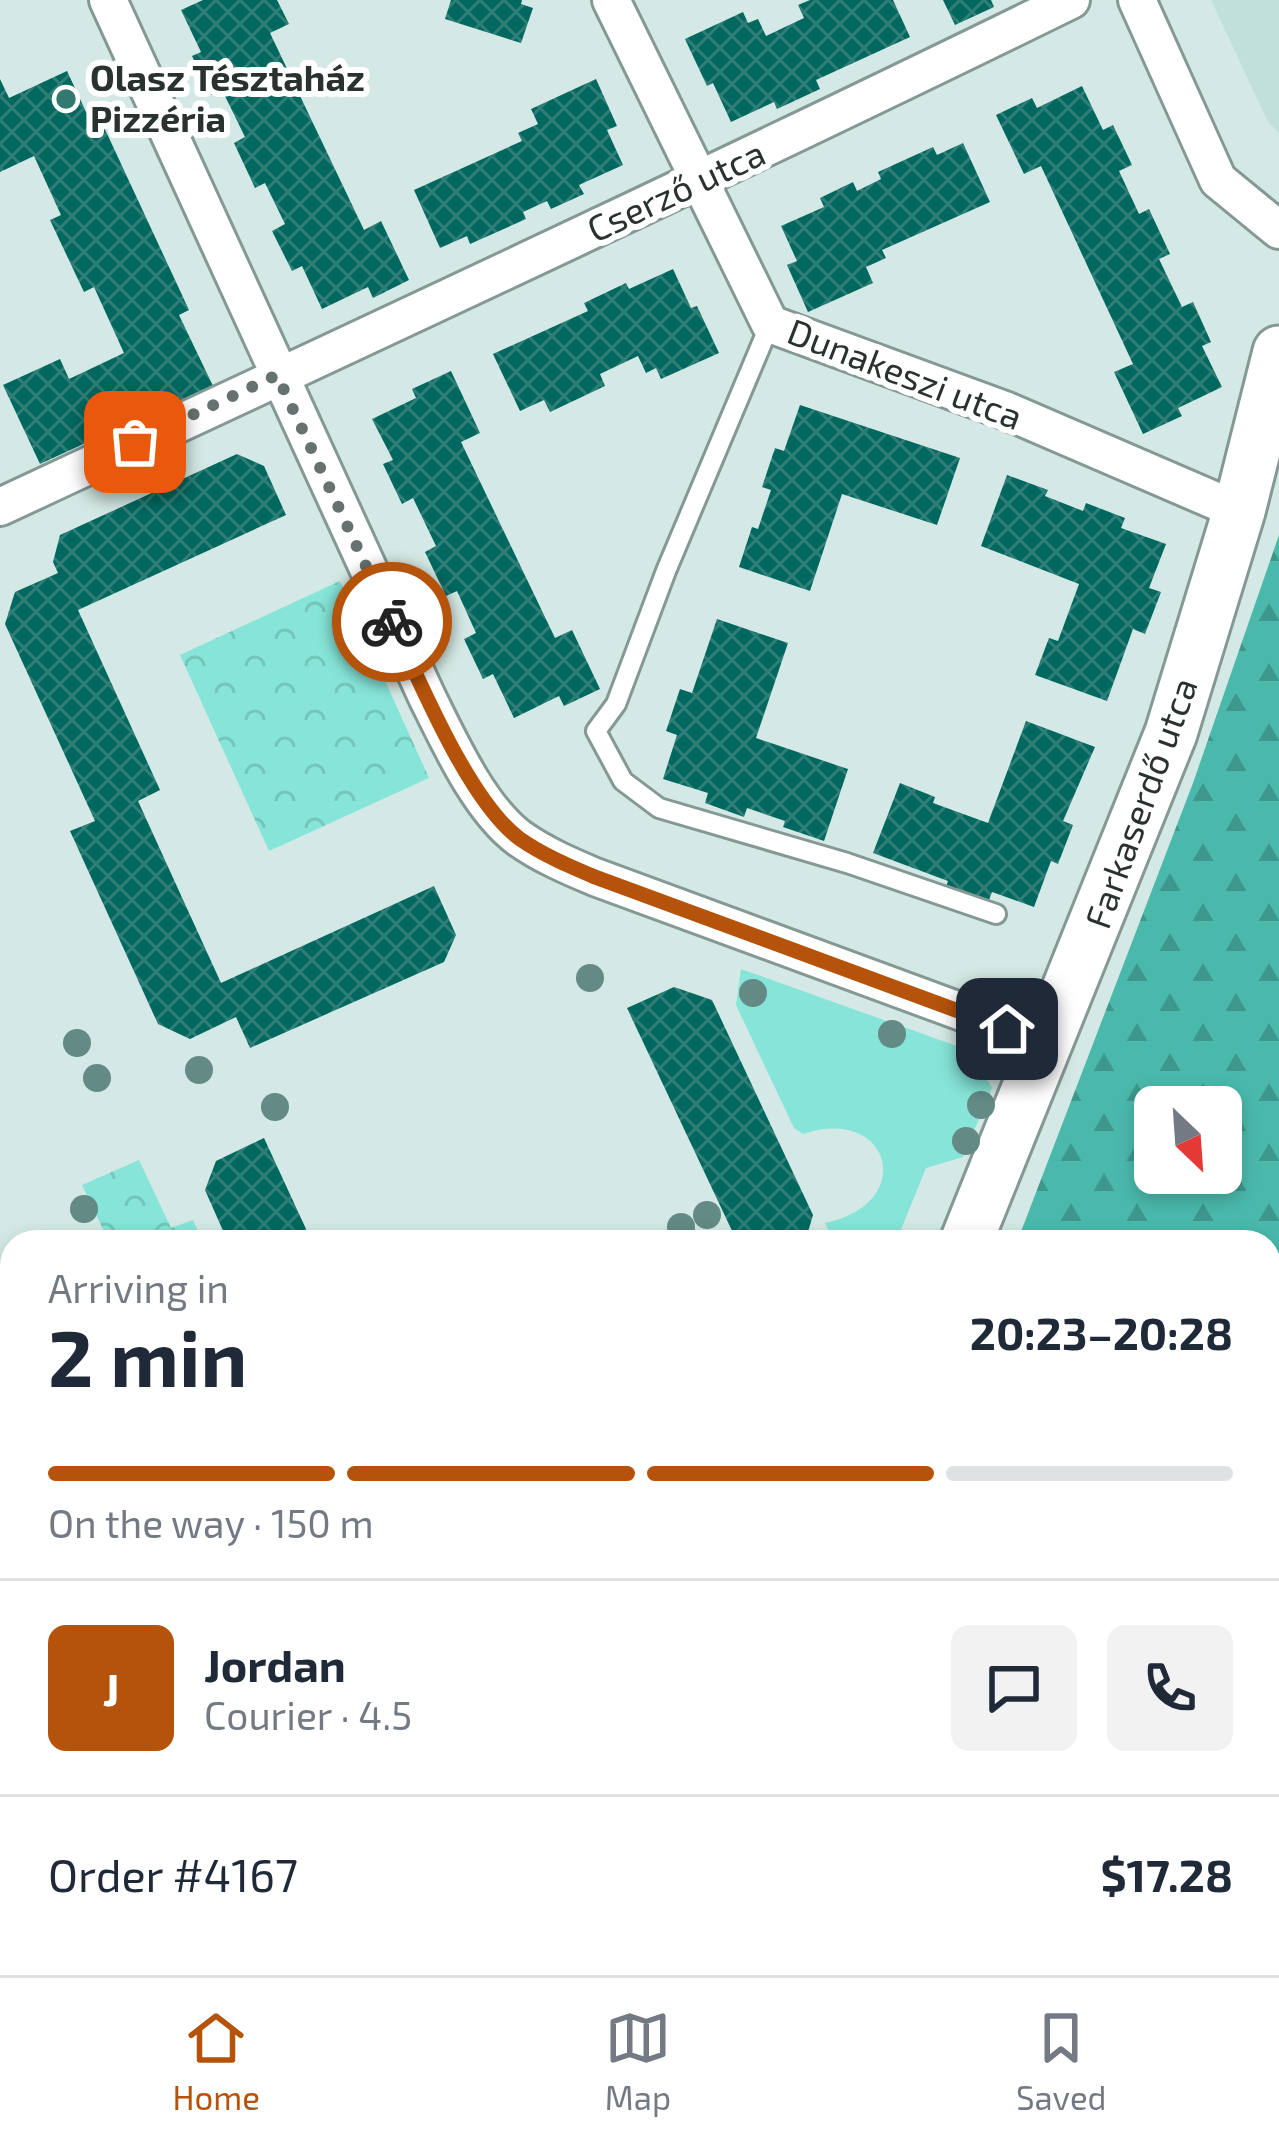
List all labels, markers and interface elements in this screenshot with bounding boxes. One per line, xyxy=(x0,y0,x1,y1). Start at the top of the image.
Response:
place label: Olasz Tésztaház Pizzéria xyxy=(90,55,365,139)
marker: Olasz Tésztaház Pizzéria xyxy=(53,86,79,112)
street label: Cserző utca xyxy=(580,130,771,249)
street label: Dunakeszi utca xyxy=(782,308,1029,437)
pin xyxy=(84,391,186,493)
icon: bag xyxy=(102,409,168,475)
courier xyxy=(332,562,452,682)
icon: bike xyxy=(359,589,425,655)
street label: Farkaserdő utca xyxy=(1074,671,1205,934)
pin xyxy=(956,978,1058,1080)
icon: home xyxy=(974,996,1040,1062)
north arrow xyxy=(1134,1086,1242,1194)
map controls xyxy=(1134,1086,1242,1194)
text: Arriving in xyxy=(48,1264,229,1311)
text: 20:23–20:28 xyxy=(970,1305,1233,1359)
text: 2 min xyxy=(48,1309,247,1403)
text: On the way · 150 m xyxy=(48,1499,374,1546)
button: chat xyxy=(951,1625,1077,1751)
button: phone xyxy=(1107,1625,1233,1751)
text: Jordan xyxy=(204,1637,346,1691)
text: J xyxy=(103,1661,119,1715)
text: Courier · 4.5 xyxy=(204,1691,412,1738)
text: Order #4167 xyxy=(48,1847,298,1901)
text: $17.28 xyxy=(1100,1847,1233,1901)
tab: Home xyxy=(172,2005,260,2117)
tab: Map xyxy=(605,2005,671,2117)
tab: Saved xyxy=(1016,2005,1107,2117)

